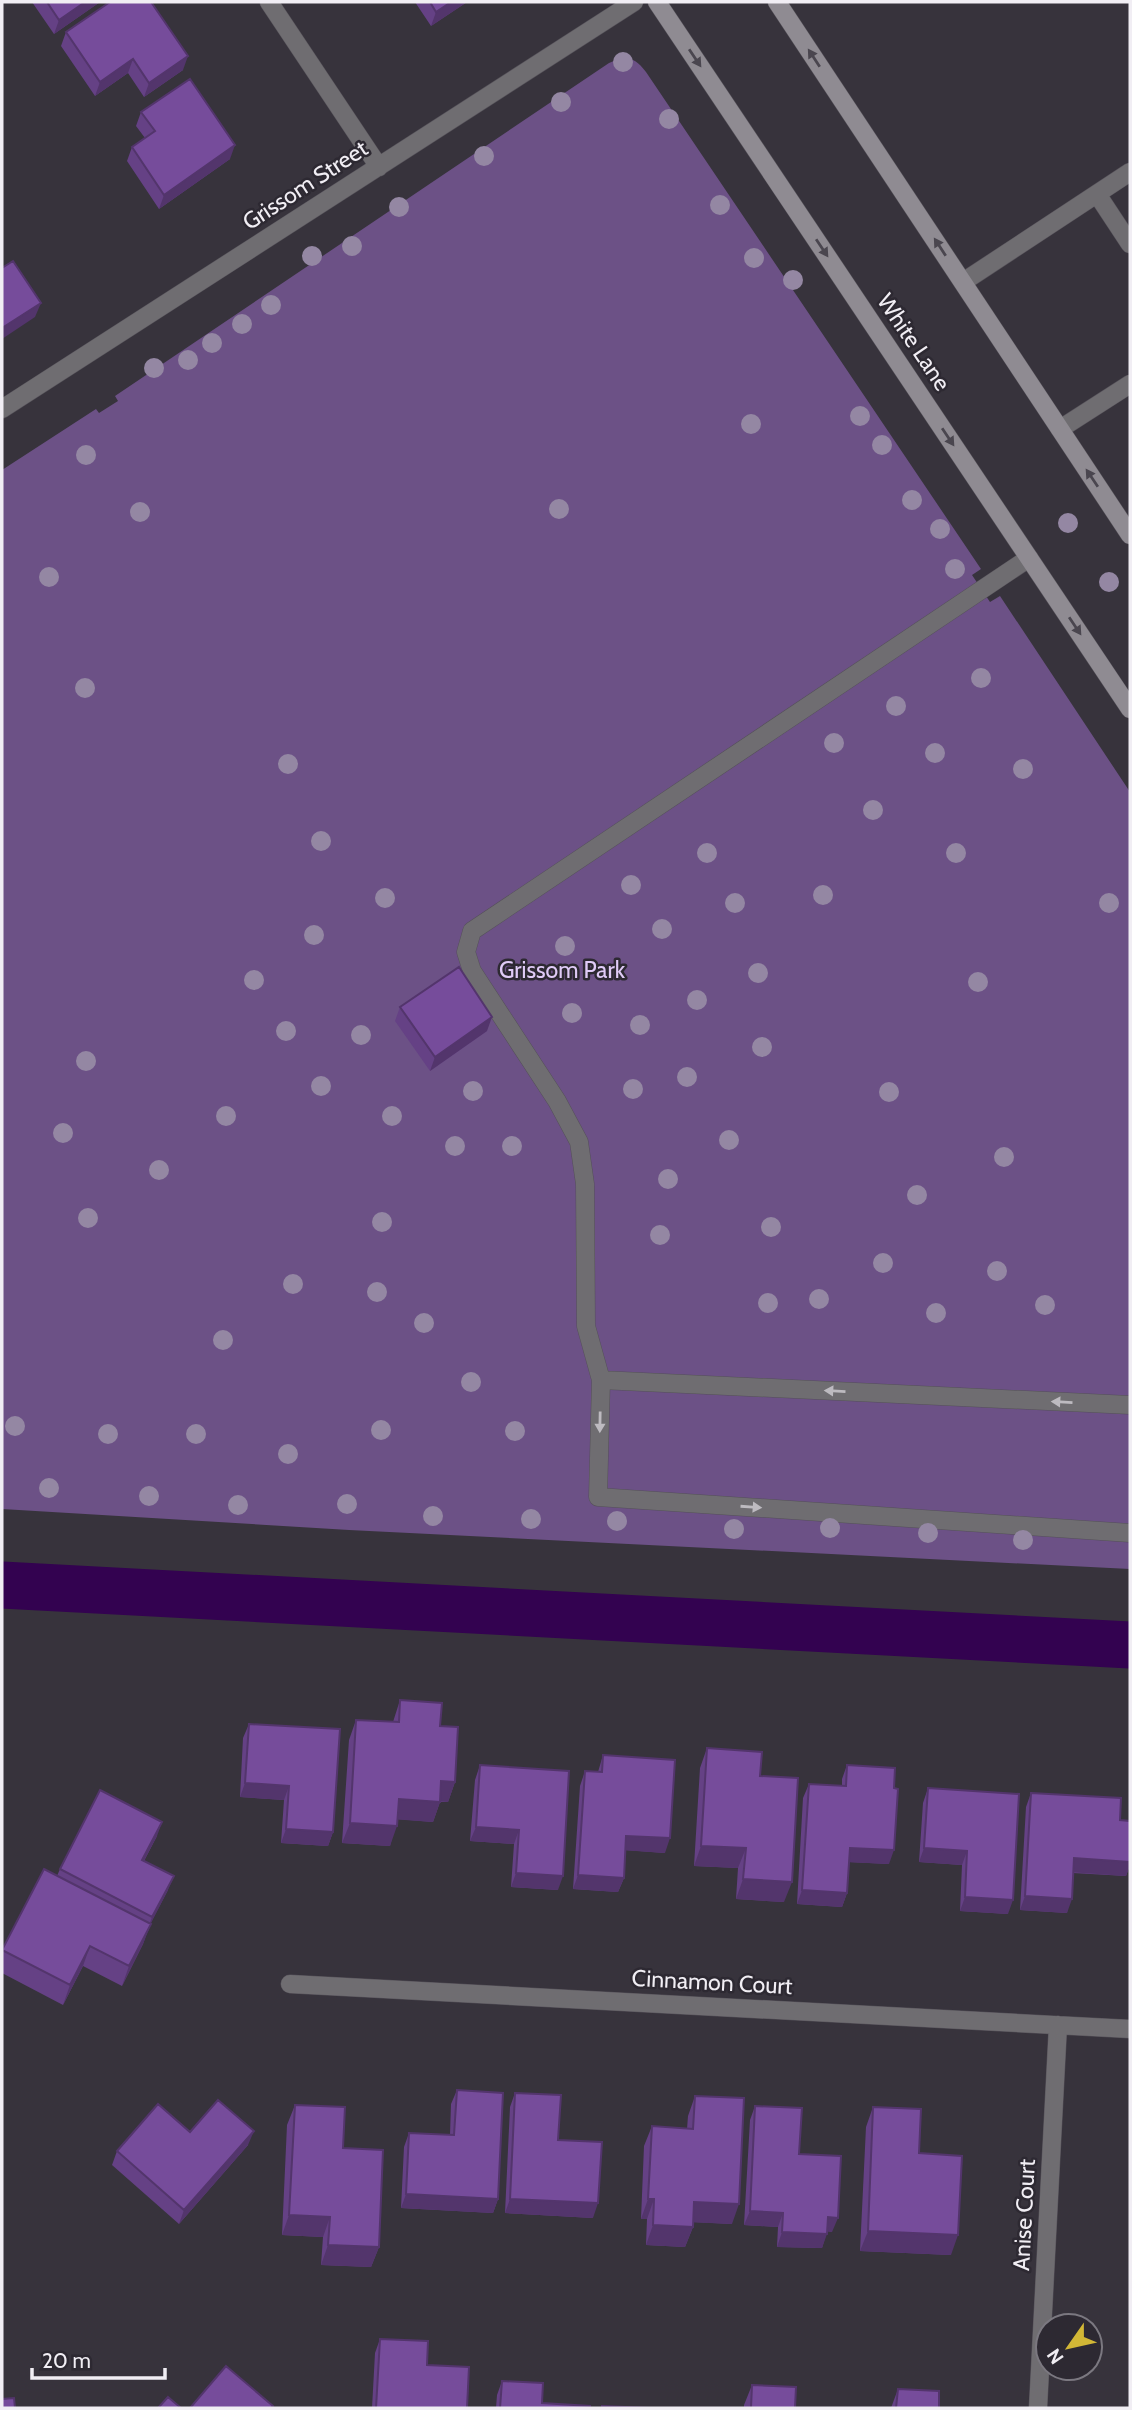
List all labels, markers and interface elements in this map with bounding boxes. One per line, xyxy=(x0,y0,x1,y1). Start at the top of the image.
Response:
one-way arrow xyxy=(808,48,821,67)
one-way arrow xyxy=(688,49,701,68)
street label: Grissom Street xyxy=(237,134,373,236)
one-way arrow xyxy=(815,238,828,257)
one-way arrow xyxy=(933,238,946,257)
street label: White Lane xyxy=(871,288,957,396)
one-way arrow xyxy=(941,428,955,446)
one-way arrow xyxy=(1086,468,1099,488)
one-way arrow xyxy=(1068,616,1081,636)
park label: Grissom Park xyxy=(499,956,626,984)
one-way arrow xyxy=(824,1386,846,1397)
one-way arrow xyxy=(1051,1397,1073,1408)
one-way arrow xyxy=(594,1412,606,1434)
one-way arrow xyxy=(741,1502,763,1513)
street label: Cinnamon Court xyxy=(631,1964,793,2000)
street label: Anise Court xyxy=(1007,2158,1041,2272)
north arrow xyxy=(1034,2312,1104,2382)
scale bar xyxy=(32,2336,164,2380)
text: N xyxy=(1042,2344,1069,2368)
text: 20 m xyxy=(42,2348,91,2373)

